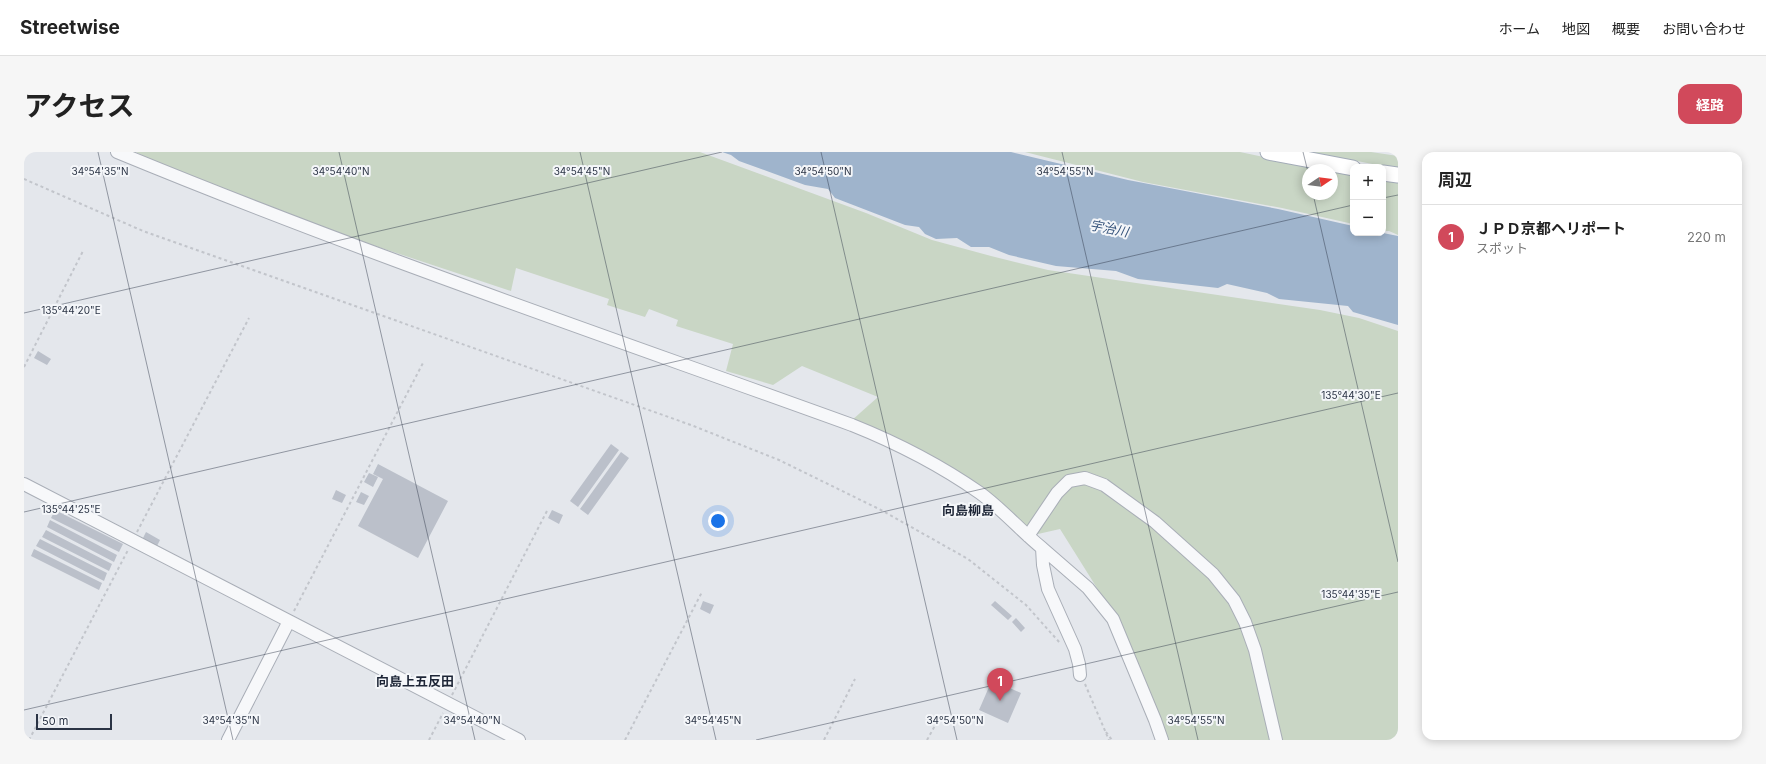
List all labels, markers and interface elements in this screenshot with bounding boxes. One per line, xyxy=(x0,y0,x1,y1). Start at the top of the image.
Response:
text: Streetwise xyxy=(20,16,120,39)
text: ホーム xyxy=(1498,20,1540,37)
text: 地図 xyxy=(1562,20,1590,37)
text: 概要 xyxy=(1612,20,1640,37)
text: お問い合わせ xyxy=(1662,20,1746,37)
button: 経路 xyxy=(1678,84,1742,124)
text: アクセス xyxy=(24,89,135,123)
north arrow xyxy=(1302,164,1338,200)
map controls xyxy=(1350,164,1386,236)
button: + xyxy=(1350,164,1386,200)
text: 34°54'35"N xyxy=(72,165,128,177)
text: 34°54'40"N xyxy=(313,165,369,177)
text: 34°54'45"N xyxy=(554,165,610,177)
text: 34°54'50"N xyxy=(794,165,852,177)
text: 34°54'55"N xyxy=(1037,165,1093,177)
text: 周辺 xyxy=(1438,170,1472,190)
button: − xyxy=(1350,200,1386,236)
water label: 宇治川 xyxy=(1088,216,1132,240)
text: ＪＰＤ京都ヘリポート xyxy=(1476,219,1626,238)
text: 1 xyxy=(1448,229,1454,245)
text: 220 m xyxy=(1687,229,1726,245)
text: スポット xyxy=(1476,240,1528,256)
text: 135°44'20"E xyxy=(41,304,101,316)
text: 135°44'30"E xyxy=(1321,389,1381,401)
district label: 向島柳島 xyxy=(942,502,994,518)
text: 135°44'25"E xyxy=(41,503,101,515)
your location xyxy=(708,511,728,531)
text: 135°44'35"E xyxy=(1321,588,1381,600)
pin: 1 xyxy=(987,668,1013,701)
district label: 向島上五反田 xyxy=(376,673,454,689)
scale bar xyxy=(36,712,112,731)
text: 50 m xyxy=(42,714,68,728)
text: 34°54'35"N xyxy=(203,714,259,726)
text: 34°54'40"N xyxy=(444,714,500,726)
text: 34°54'45"N xyxy=(685,714,741,726)
text: 34°54'50"N xyxy=(926,714,984,726)
text: 34°54'55"N xyxy=(1168,714,1224,726)

